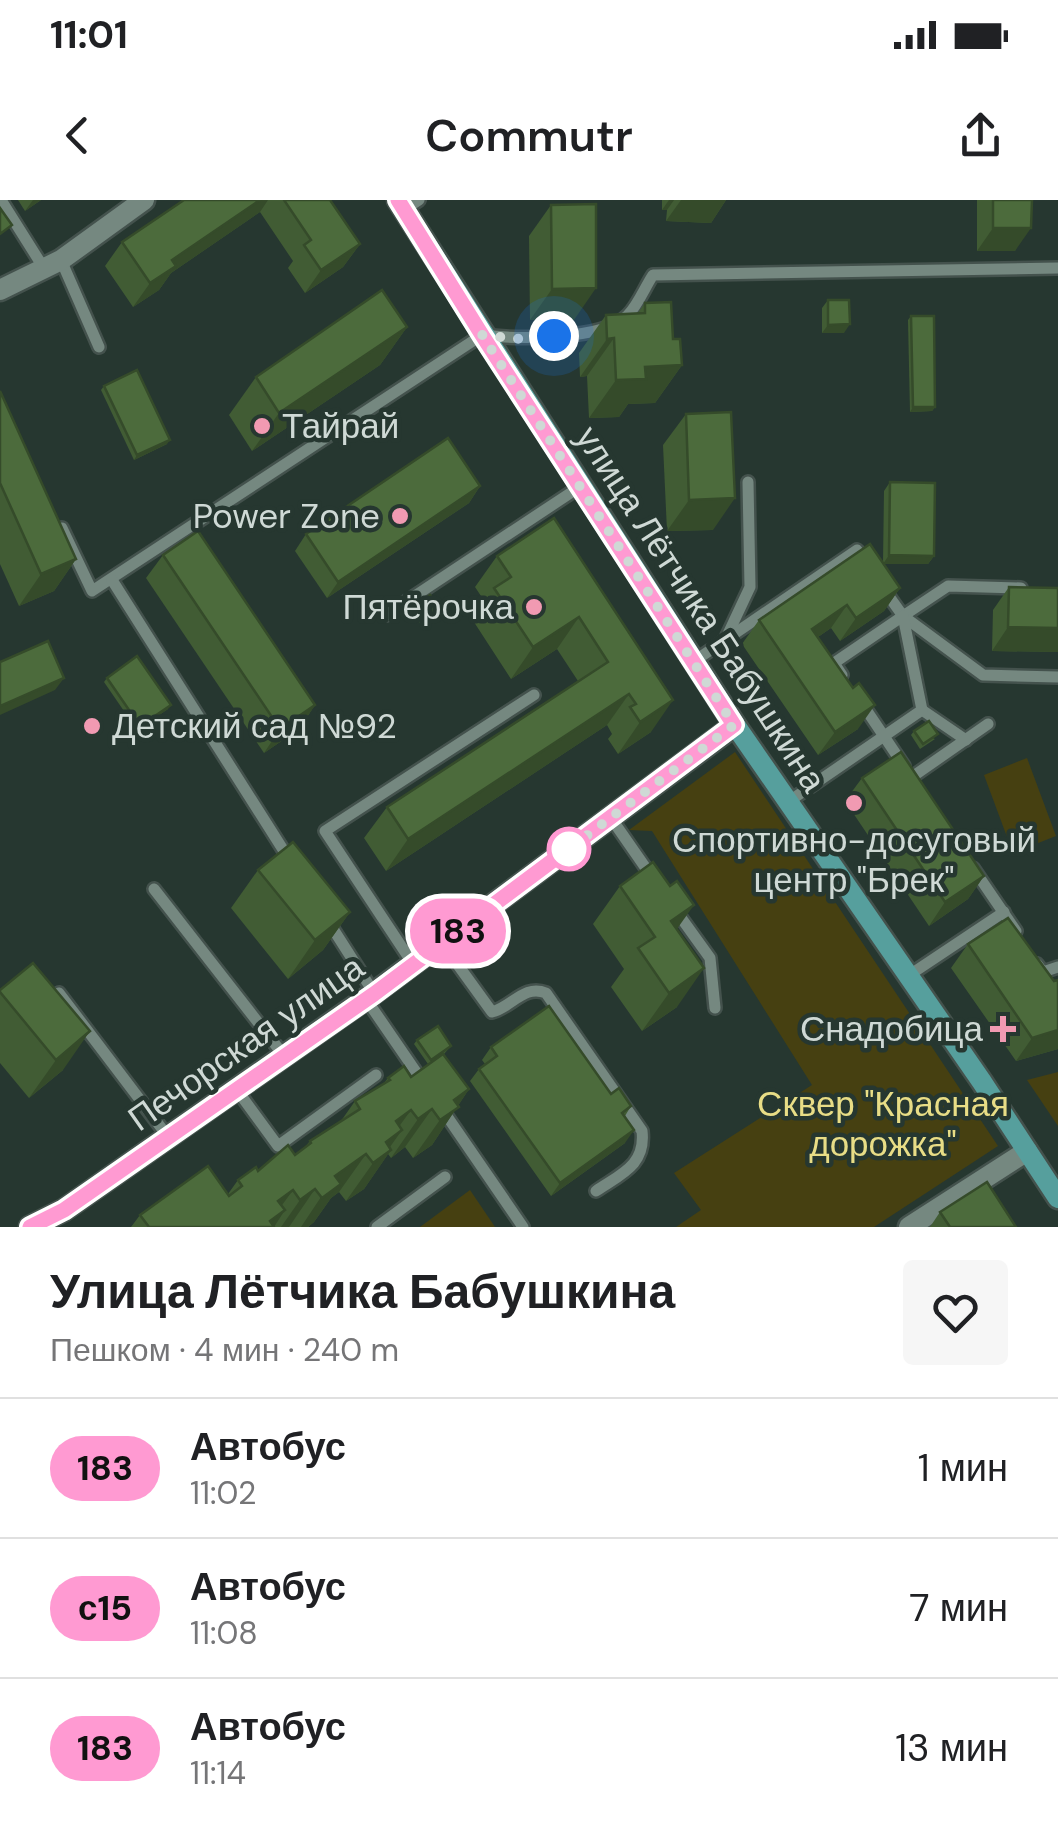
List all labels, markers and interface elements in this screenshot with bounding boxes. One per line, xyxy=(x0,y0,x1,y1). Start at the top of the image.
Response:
text: 11:01 xyxy=(50,10,128,60)
text: Commutr xyxy=(425,106,633,165)
icon: back xyxy=(50,108,105,163)
icon: share xyxy=(953,108,1008,163)
your location xyxy=(529,311,579,361)
place label: Тайрай xyxy=(282,403,399,449)
marker: Тайрай xyxy=(251,415,273,437)
street label: улица Лётчика Бабушкина xyxy=(565,417,837,801)
place label: Power Zone xyxy=(193,493,380,539)
marker: Power Zone xyxy=(389,505,411,527)
place label: Пятёрочка xyxy=(342,584,515,630)
marker: Пятёрочка xyxy=(523,596,545,618)
place label: Детский сад №92 xyxy=(112,703,397,749)
marker: Детский сад №92 xyxy=(81,715,103,737)
marker: Спортивно-досуговый центр "Брек" xyxy=(843,792,865,814)
place label: Спортивно-досуговый центр "Брек" xyxy=(672,817,1036,903)
unlabelled marker xyxy=(548,828,590,870)
line badge: 183 xyxy=(400,898,516,964)
text: 183 xyxy=(430,908,486,954)
street label: Печорская улица xyxy=(119,944,374,1142)
place label: Снадобица xyxy=(800,1006,984,1052)
marker: Снадобица xyxy=(992,1018,1014,1040)
park label: Сквер "Красная дорожка" xyxy=(757,1081,1009,1167)
text: Улица Лётчика Бабушкина xyxy=(50,1260,675,1323)
button: heart xyxy=(903,1260,1008,1365)
text: Пешком · 4 мин · 240 m xyxy=(50,1329,399,1371)
text: Автобус xyxy=(190,1422,346,1472)
text: 1 мин xyxy=(918,1443,1008,1493)
text: 183 xyxy=(77,1445,133,1491)
text: 11:02 xyxy=(190,1472,256,1514)
text: Автобус xyxy=(190,1562,346,1612)
text: 7 мин xyxy=(909,1583,1008,1633)
text: с15 xyxy=(78,1585,132,1631)
text: 11:08 xyxy=(190,1612,258,1654)
text: Автобус xyxy=(190,1702,346,1752)
text: 13 мин xyxy=(895,1723,1008,1773)
text: 183 xyxy=(77,1725,133,1771)
text: 11:14 xyxy=(190,1752,246,1794)

